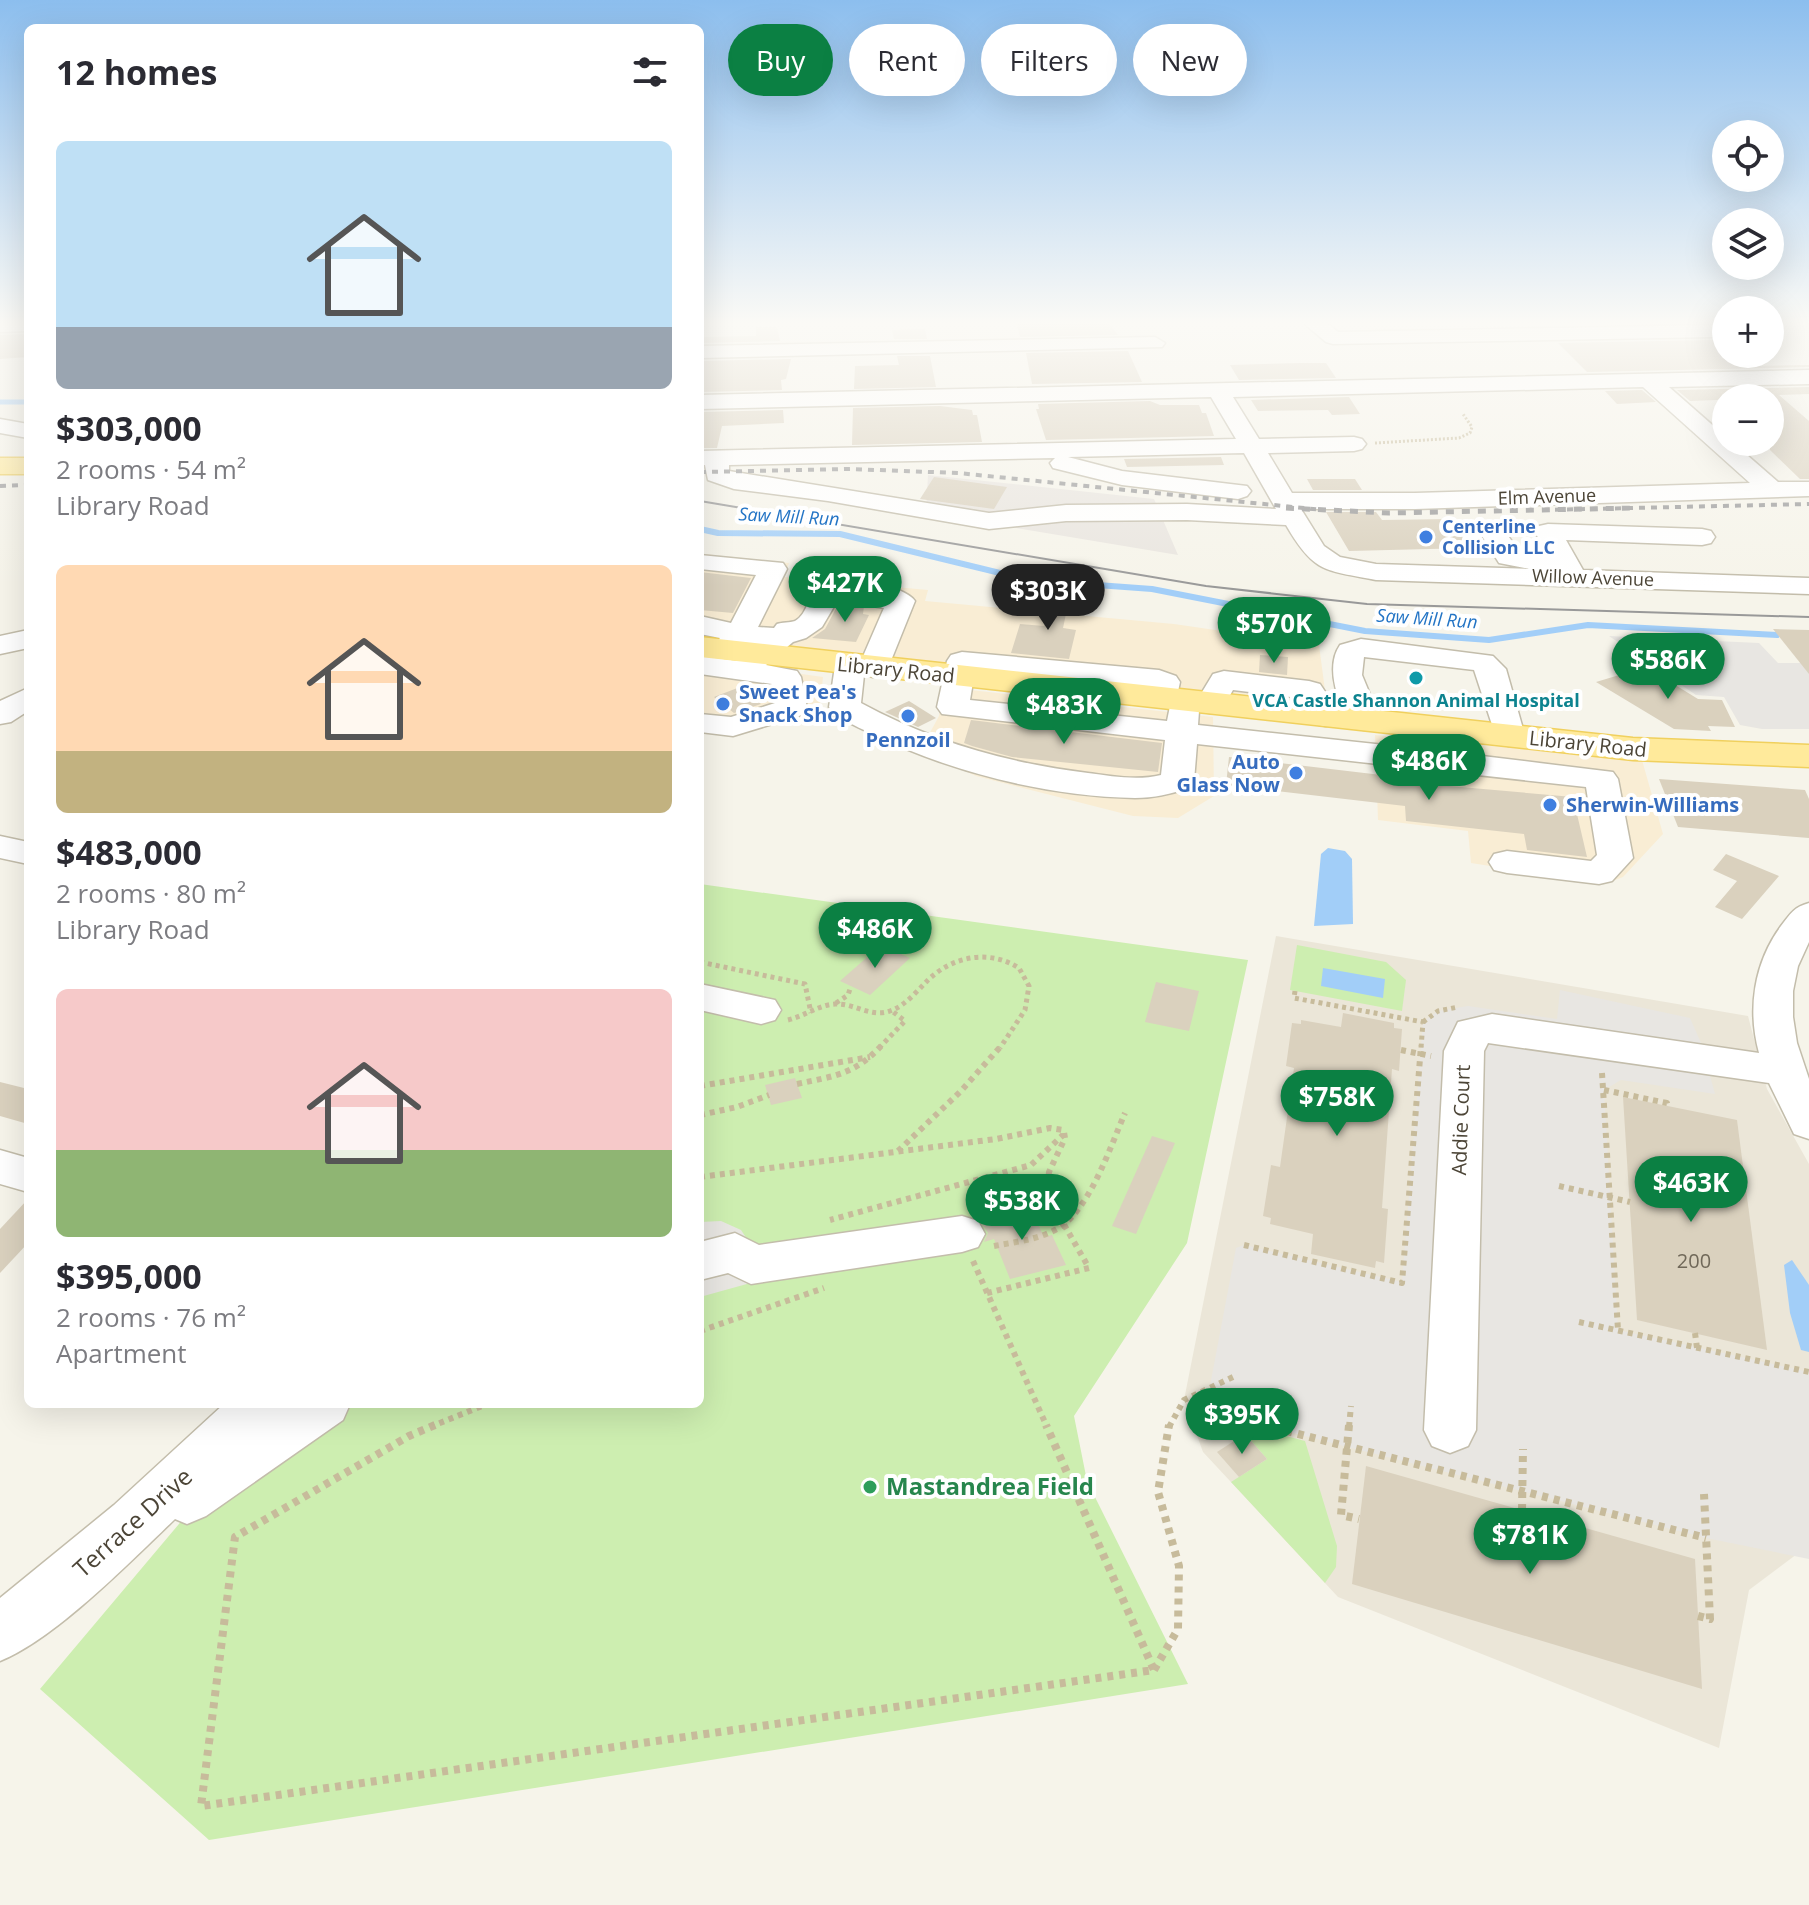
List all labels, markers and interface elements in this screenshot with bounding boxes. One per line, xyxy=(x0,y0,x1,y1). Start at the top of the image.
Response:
chip: Buy xyxy=(728,24,833,96)
chip: Rent xyxy=(849,24,965,96)
chip: Filters xyxy=(981,24,1117,96)
chip: New xyxy=(1133,24,1247,96)
text: 12 homes xyxy=(56,49,217,95)
icon: filters xyxy=(628,50,672,94)
map controls xyxy=(1712,120,1784,456)
button: locate xyxy=(1712,120,1784,192)
icon: home xyxy=(292,193,436,337)
button: layers xyxy=(1712,208,1784,280)
button: + xyxy=(1712,296,1784,368)
button: − xyxy=(1712,384,1784,456)
text: $303,000 xyxy=(56,405,202,451)
text: 2 rooms · 54 m² xyxy=(56,451,246,487)
street label: Elm Avenue xyxy=(1497,482,1597,510)
text: Library Road xyxy=(56,487,210,523)
water label: Saw Mill Run xyxy=(738,501,840,531)
place label: Centerline Collision LLC xyxy=(1442,514,1555,559)
marker: Centerline Collision LLC xyxy=(1417,528,1435,546)
pin: $427K xyxy=(789,556,901,624)
street label: Willow Avenue xyxy=(1531,563,1655,591)
text: $427K xyxy=(807,564,883,600)
pin: $303K xyxy=(992,564,1104,632)
text: $303K xyxy=(1010,572,1086,608)
pin: $570K xyxy=(1218,597,1330,665)
water label: Saw Mill Run xyxy=(1376,603,1478,634)
text: $570K xyxy=(1236,605,1312,641)
icon: home xyxy=(292,617,436,761)
pin: $586K xyxy=(1612,633,1724,701)
text: $586K xyxy=(1630,641,1706,677)
street label: Library Road xyxy=(836,650,956,689)
marker: VCA Castle Shannon Animal Hospital xyxy=(1407,669,1425,687)
place label: Sweet Pea's Snack Shop xyxy=(739,678,856,728)
pin: $483K xyxy=(1008,678,1120,746)
text: $483K xyxy=(1026,686,1102,722)
place label: VCA Castle Shannon Animal Hospital xyxy=(1252,688,1580,712)
marker: Sweet Pea's Snack Shop xyxy=(714,695,732,713)
marker: Pennzoil xyxy=(899,707,917,725)
street label: Library Road xyxy=(1528,724,1648,763)
place label: Pennzoil xyxy=(865,726,951,753)
pin: $486K xyxy=(1373,734,1485,802)
text: $486K xyxy=(1391,742,1467,778)
place label: Auto Glass Now xyxy=(1176,748,1280,798)
marker: Auto Glass Now xyxy=(1287,764,1305,782)
place label: Sherwin-Williams xyxy=(1566,791,1739,818)
marker: Sherwin-Williams xyxy=(1541,796,1559,814)
text: $483,000 xyxy=(56,829,202,875)
text: 2 rooms · 80 m² xyxy=(56,875,246,911)
pin: $486K xyxy=(819,902,931,970)
text: $486K xyxy=(837,910,913,946)
text: Library Road xyxy=(56,911,210,947)
icon: home xyxy=(292,1041,436,1185)
street label: Addie Court xyxy=(1445,1064,1476,1176)
pin: $758K xyxy=(1281,1070,1393,1138)
text: $758K xyxy=(1299,1078,1375,1114)
pin: $463K xyxy=(1635,1156,1747,1224)
text: $463K xyxy=(1653,1164,1729,1200)
pin: $538K xyxy=(966,1174,1078,1242)
text: $538K xyxy=(984,1182,1060,1218)
house number: 200 xyxy=(1677,1247,1711,1274)
text: $395,000 xyxy=(56,1253,202,1299)
text: 2 rooms · 76 m² xyxy=(56,1299,246,1335)
text: Apartment xyxy=(56,1335,187,1371)
pin: $395K xyxy=(1186,1388,1298,1456)
text: $395K xyxy=(1204,1396,1280,1432)
street label: Terrace Drive xyxy=(65,1460,199,1584)
place label: Mastandrea Field xyxy=(886,1469,1094,1502)
marker: Mastandrea Field xyxy=(861,1478,879,1496)
pin: $781K xyxy=(1474,1508,1586,1576)
text: $781K xyxy=(1492,1516,1568,1552)

